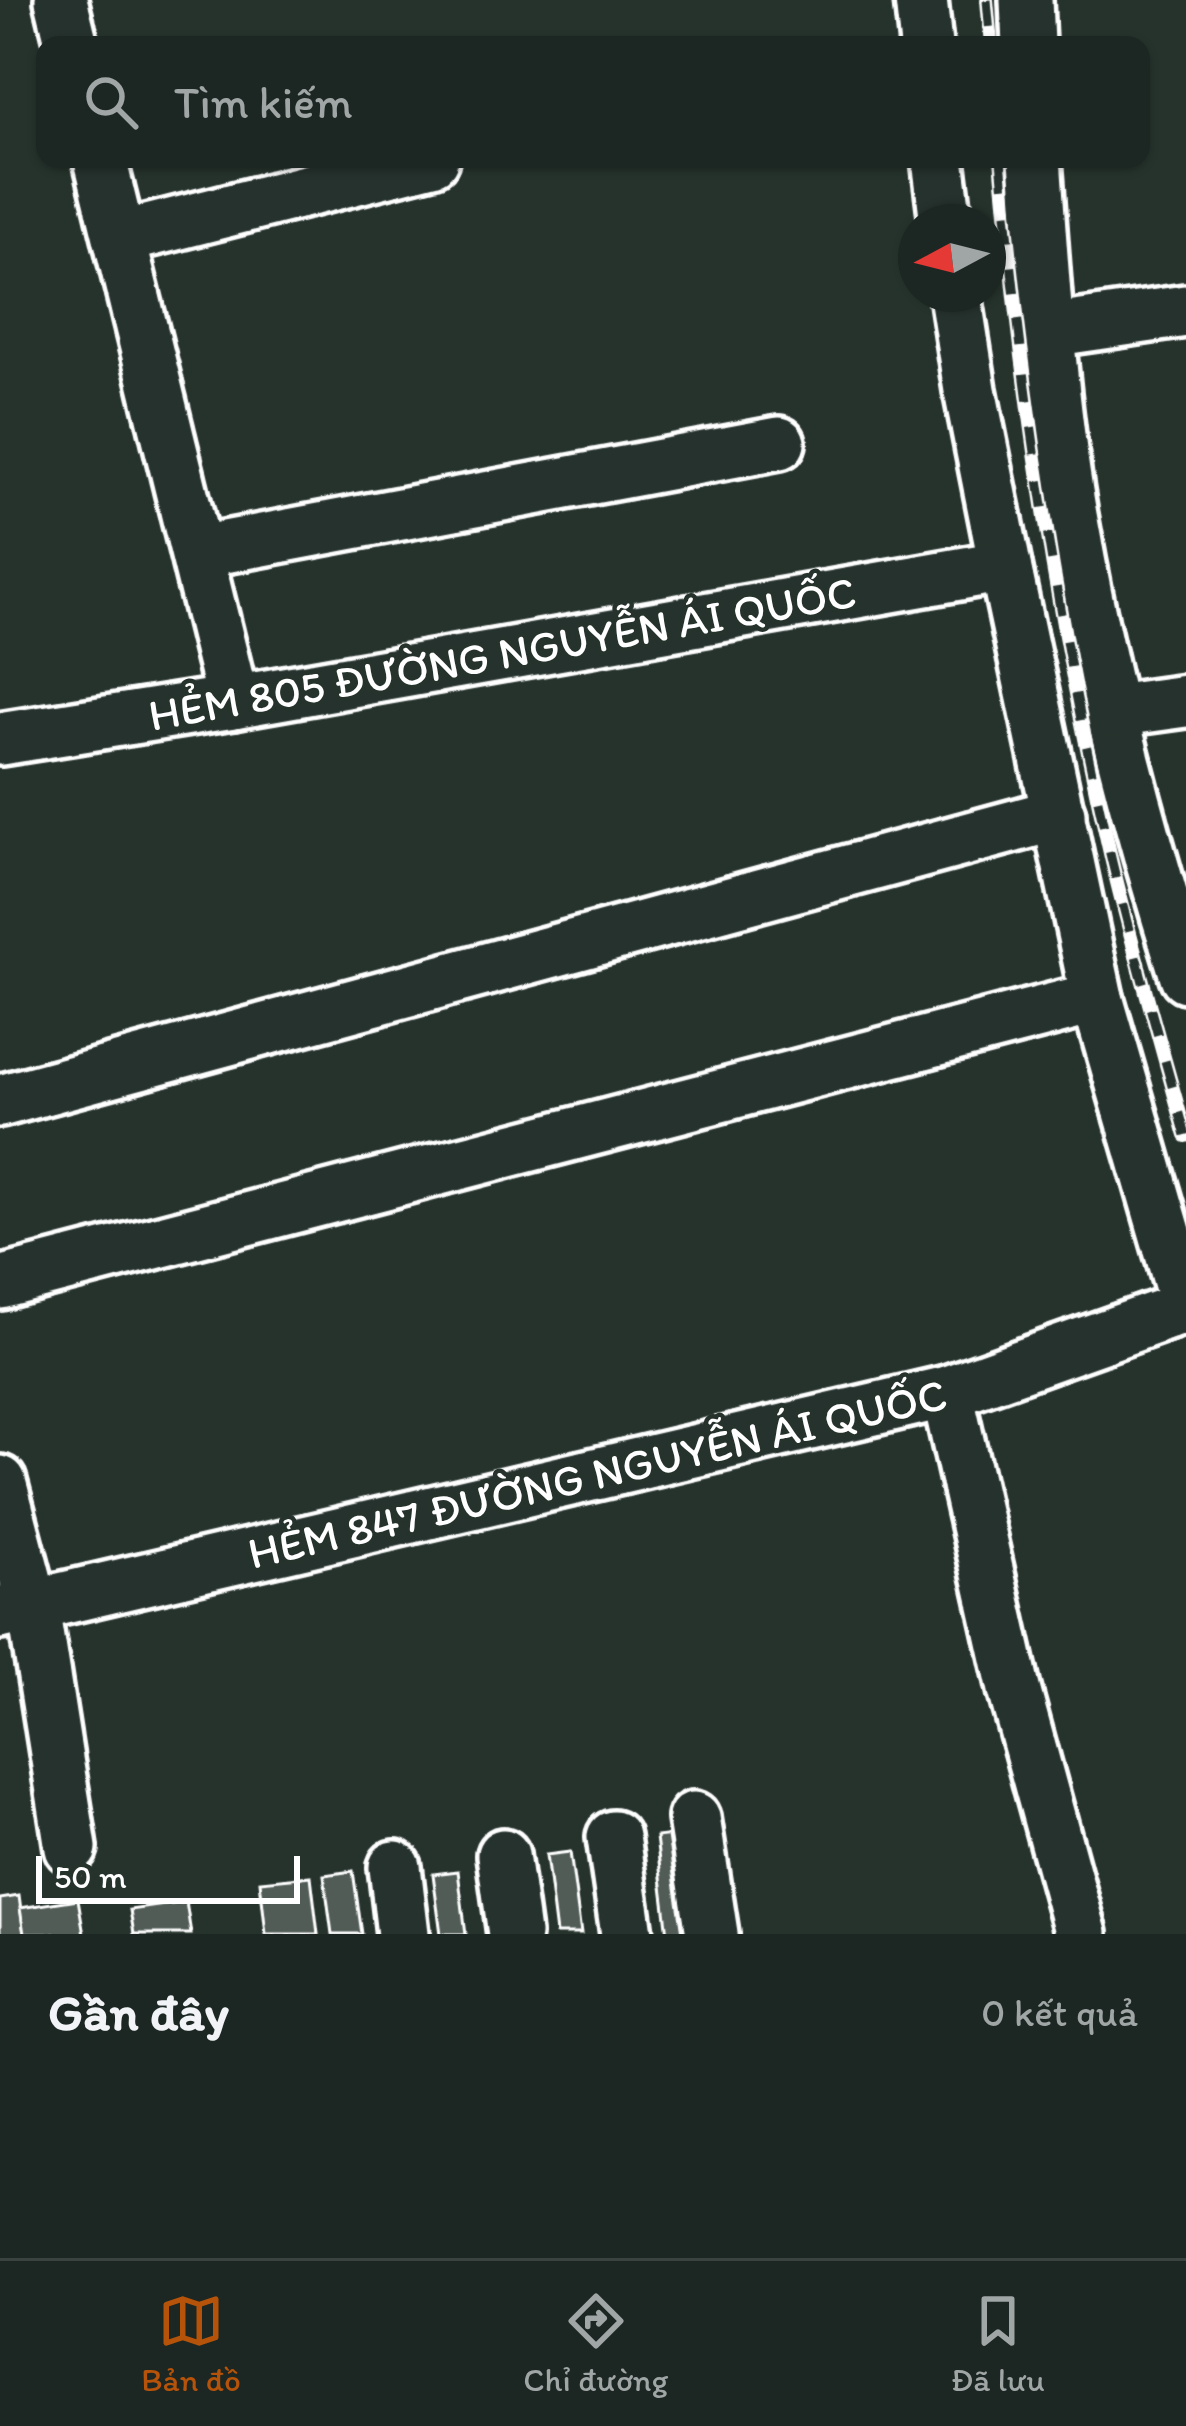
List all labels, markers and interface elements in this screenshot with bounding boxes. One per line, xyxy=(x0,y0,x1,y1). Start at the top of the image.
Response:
search box xyxy=(36,36,1150,168)
icon: search xyxy=(78,69,144,135)
text: Tìm kiếm xyxy=(174,75,353,129)
north arrow xyxy=(898,204,1006,312)
street label: HẺM 805 ĐƯỜNG NGUYỄN ÁI QUỐC xyxy=(144,563,860,742)
street label: HẺM 847 ĐƯỜNG NGUYỄN ÁI QUỐC xyxy=(242,1365,951,1580)
scale bar xyxy=(36,1850,300,1903)
text: 50 m xyxy=(54,1857,127,1896)
text: Gần đây xyxy=(48,1982,229,2043)
text: 0 kết quả xyxy=(981,1989,1138,2036)
tab: Bản đồ xyxy=(141,2288,241,2399)
tab: Chỉ đường xyxy=(523,2288,668,2399)
tab: Đã lưu xyxy=(951,2288,1045,2399)

